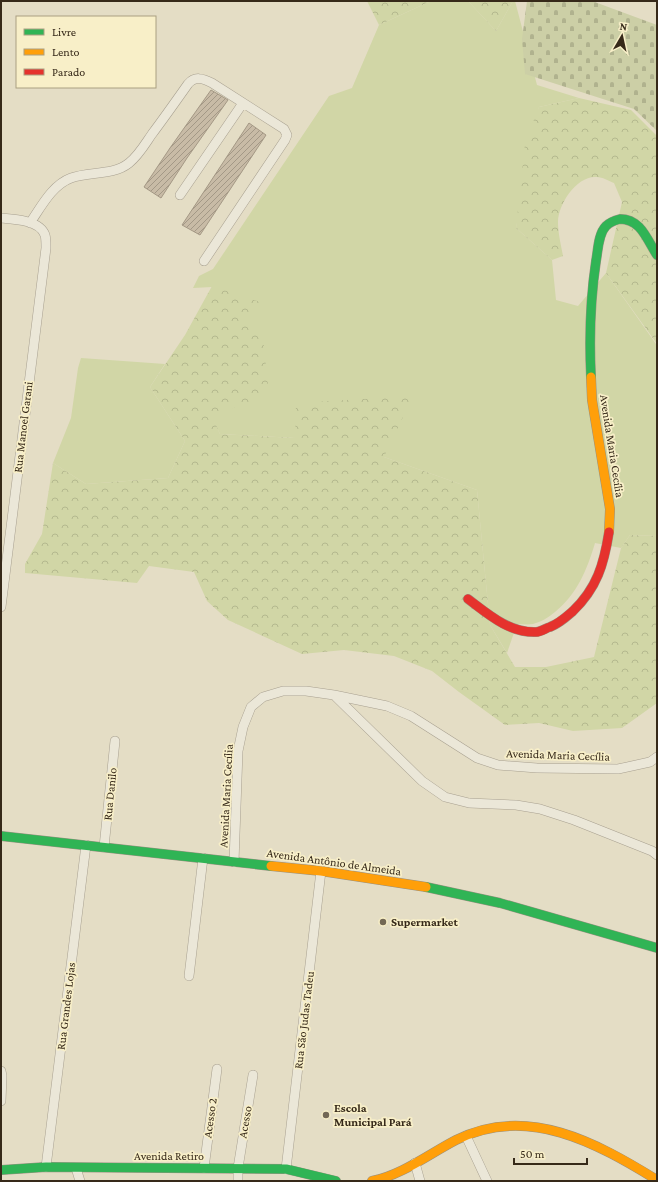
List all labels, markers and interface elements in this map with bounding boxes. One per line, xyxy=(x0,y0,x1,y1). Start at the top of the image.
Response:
legend xyxy=(16,16,156,88)
north arrow xyxy=(602,16,642,56)
text: N xyxy=(619,20,629,33)
text: Livre xyxy=(52,25,76,39)
text: Lento xyxy=(52,45,80,59)
text: Parado xyxy=(52,65,85,79)
street label: Rua Manoel Garani xyxy=(10,381,36,473)
street label: Avenida Maria Cecília xyxy=(597,394,627,499)
street label: Avenida Maria Cecília xyxy=(216,743,236,848)
street label: Avenida Maria Cecília xyxy=(506,746,611,764)
street label: Rua Danilo xyxy=(100,767,120,821)
street label: Avenida Antônio de Almeida xyxy=(266,846,403,878)
place label: Supermarket xyxy=(391,915,458,929)
marker: Supermarket xyxy=(378,917,388,927)
street label: Rua Grandes Lojas xyxy=(54,961,78,1051)
street label: Rua São Judas Tadeu xyxy=(291,970,317,1070)
street label: Acesso 2 xyxy=(200,1097,220,1139)
place label: Escola Municipal Pará xyxy=(334,1101,412,1129)
street label: Acesso xyxy=(235,1105,255,1139)
marker: Escola Municipal Pará xyxy=(321,1110,331,1120)
scale bar xyxy=(514,1140,587,1166)
text: 50 m xyxy=(520,1147,545,1161)
street label: Avenida Retiro xyxy=(134,1149,204,1163)

